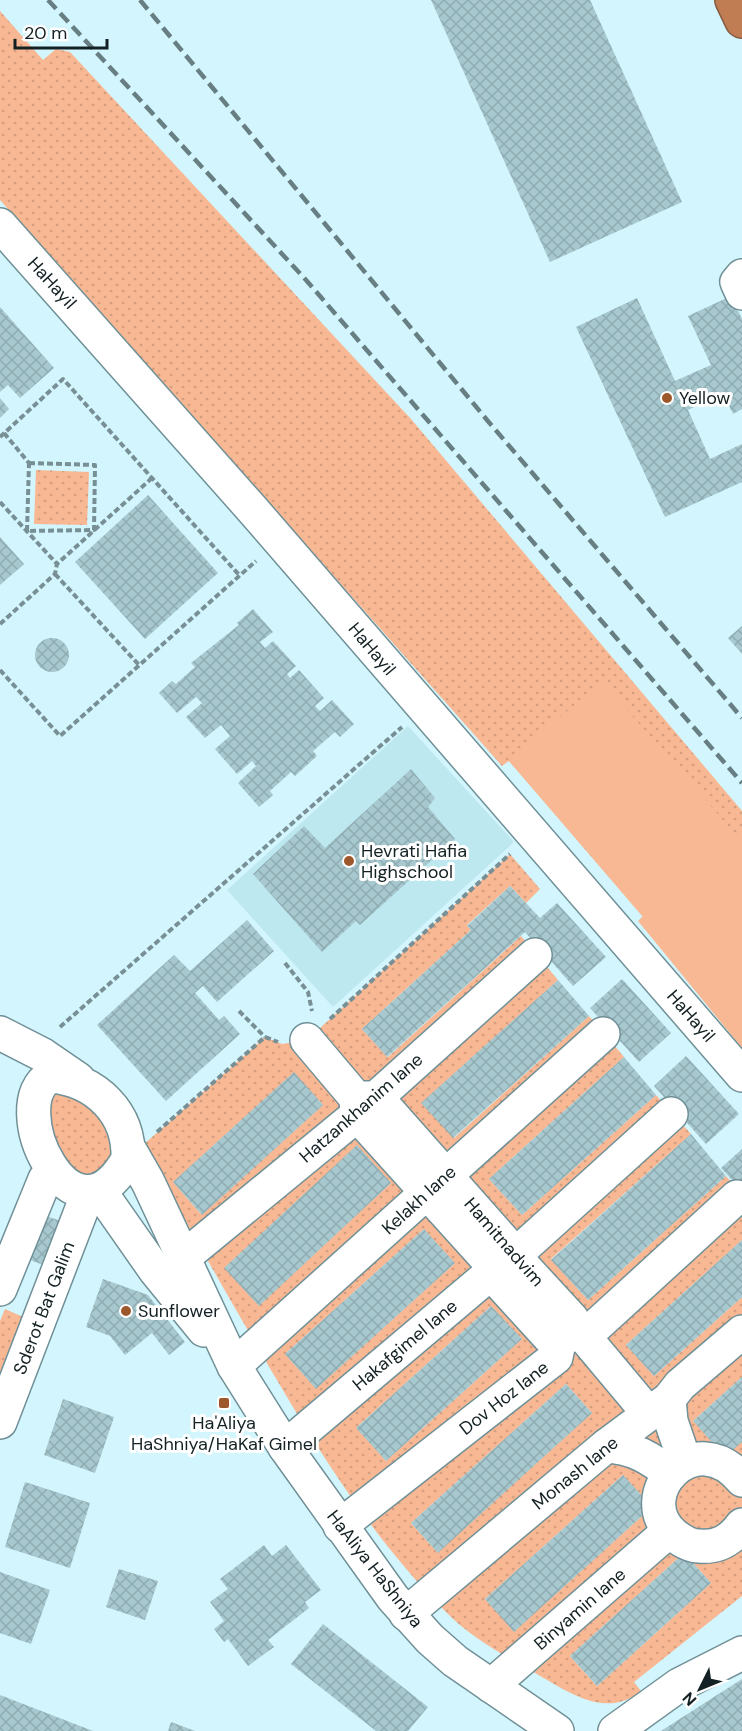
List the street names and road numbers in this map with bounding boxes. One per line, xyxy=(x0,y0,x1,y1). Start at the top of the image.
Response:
street label: HaHayil xyxy=(22,252,82,314)
street label: HaHayil xyxy=(343,617,401,681)
street label: HaHayil xyxy=(662,985,720,1047)
street label: Hatzankhanim lane xyxy=(294,1048,428,1168)
street label: Kelakh lane xyxy=(377,1160,461,1240)
street label: Hamitnadvim xyxy=(459,1192,549,1292)
street label: Sderot Bat Galim xyxy=(8,1238,80,1378)
street label: Hakafgimel lane xyxy=(347,1294,463,1396)
street label: Dov Hoz lane xyxy=(454,1356,554,1440)
street label: Monash lane xyxy=(527,1431,623,1515)
street label: HaAliya HaShniya xyxy=(321,1505,429,1633)
street label: Binyamin lane xyxy=(529,1562,631,1656)

